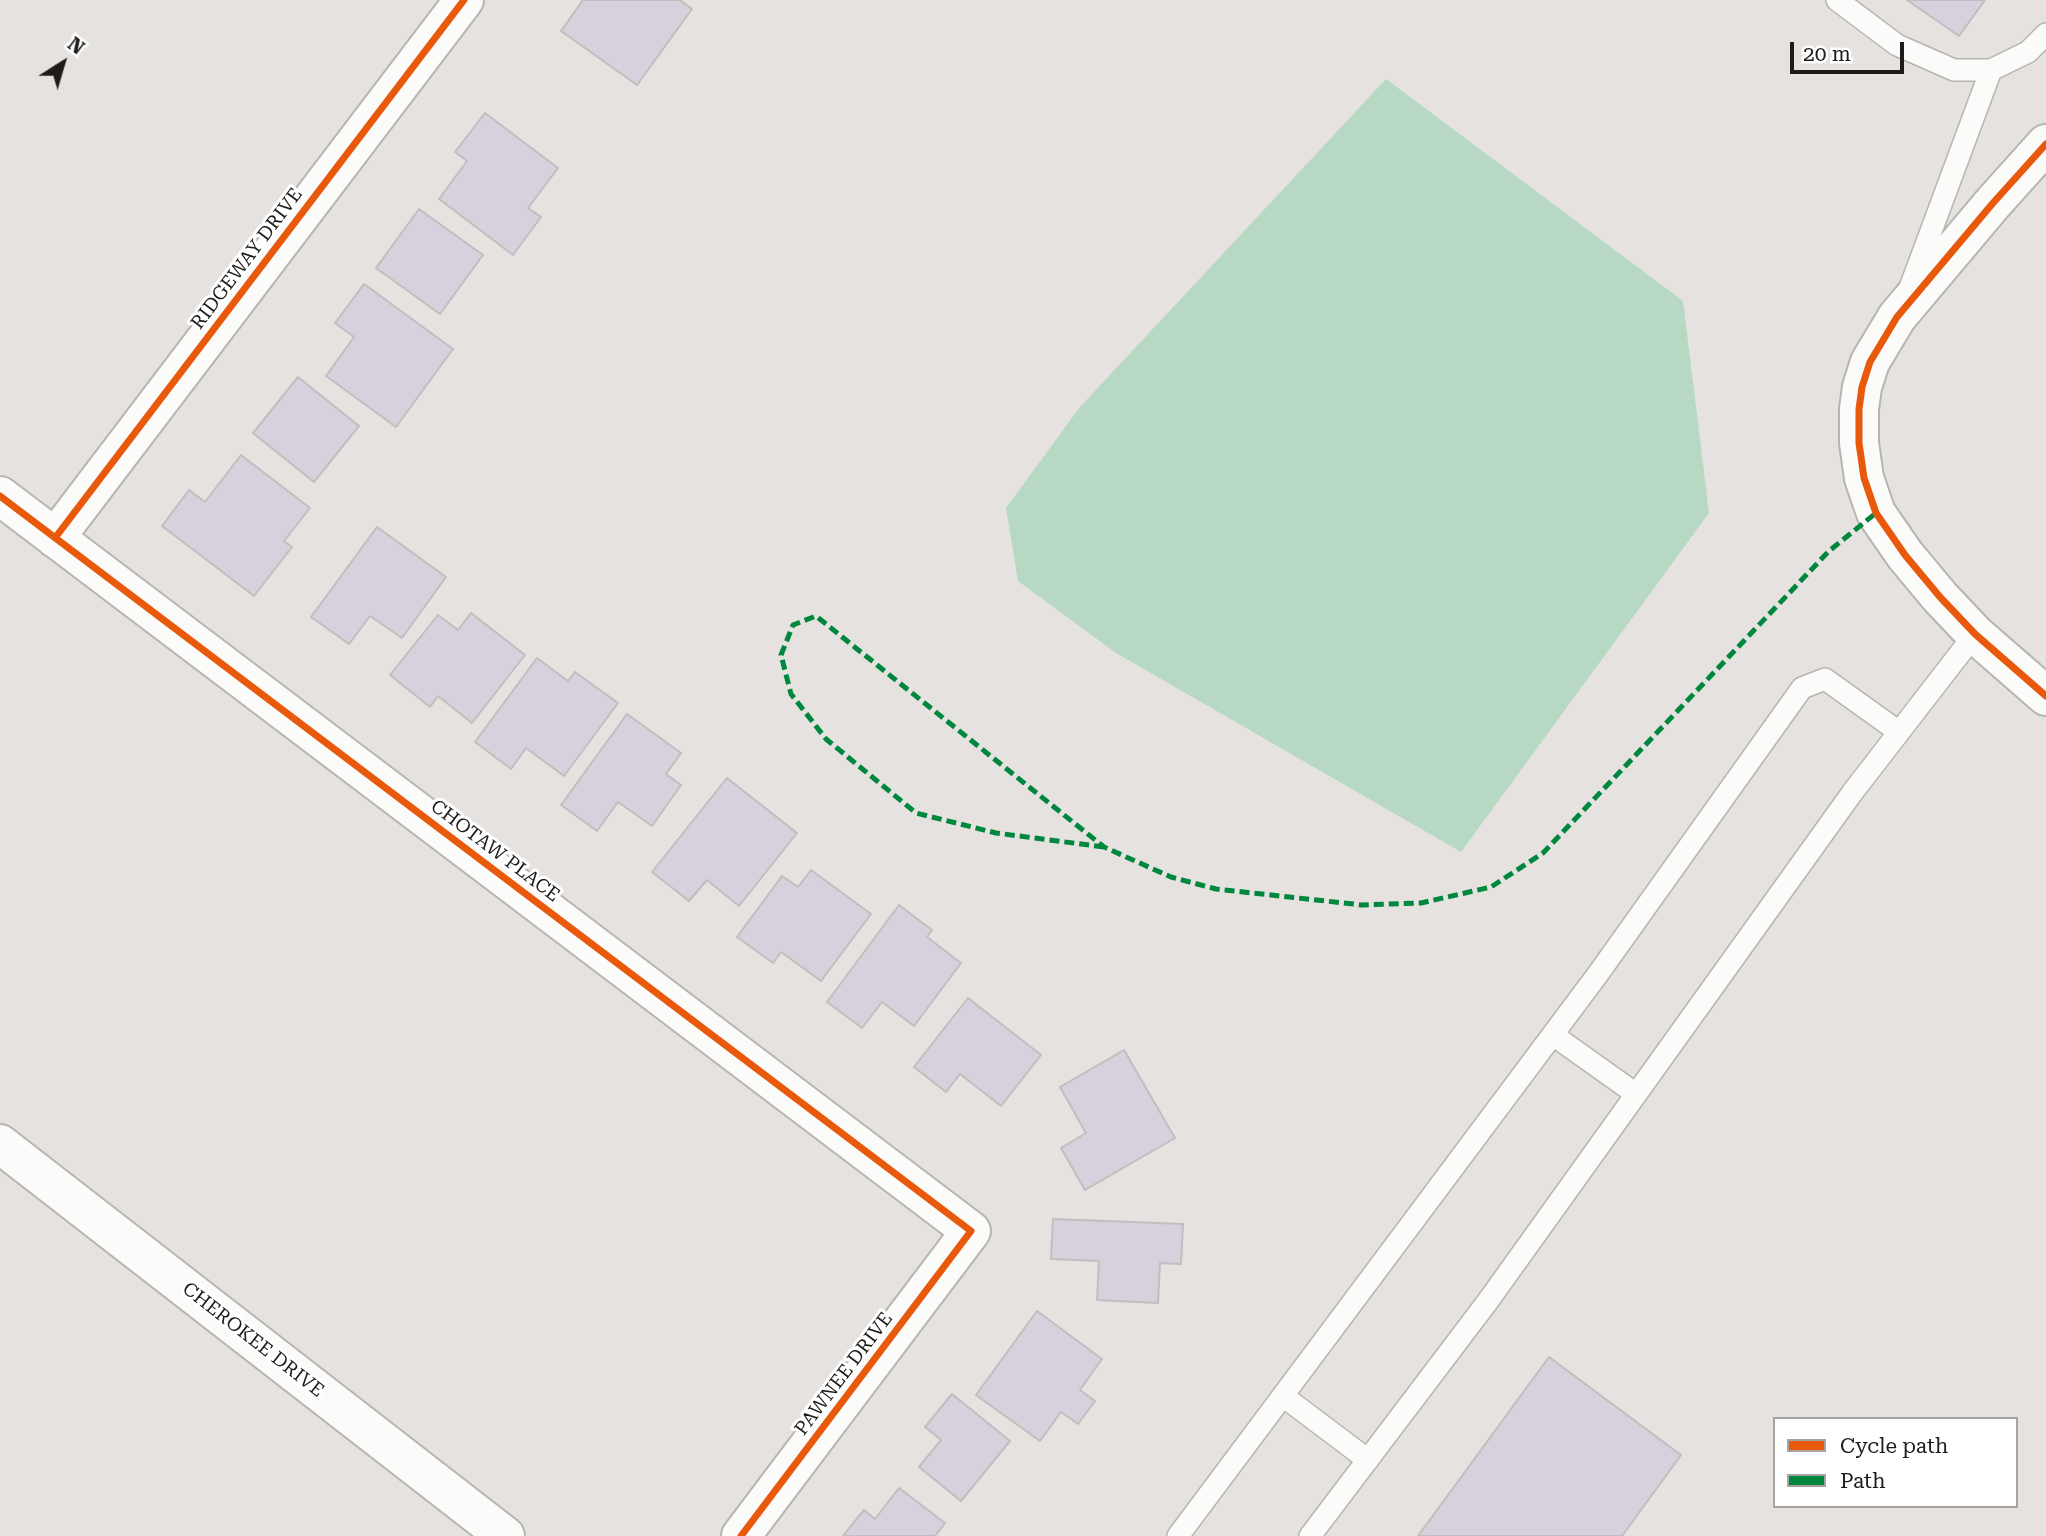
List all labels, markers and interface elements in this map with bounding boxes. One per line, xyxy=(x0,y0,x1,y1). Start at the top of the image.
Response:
north arrow xyxy=(28,28,98,98)
scale bar xyxy=(1794,28,1908,72)
text: N xyxy=(63,32,89,59)
text: 20 m xyxy=(1803,42,1851,66)
street label: RIDGEWAY DRIVE xyxy=(186,184,308,334)
street label: CHOTAW PLACE xyxy=(426,795,564,907)
street label: CHEROKEE DRIVE xyxy=(178,1278,328,1402)
street label: PAWNEE DRIVE xyxy=(790,1308,898,1440)
legend xyxy=(1773,1417,2018,1508)
text: Cycle path xyxy=(1840,1434,1948,1458)
text: Path xyxy=(1840,1469,1886,1493)

